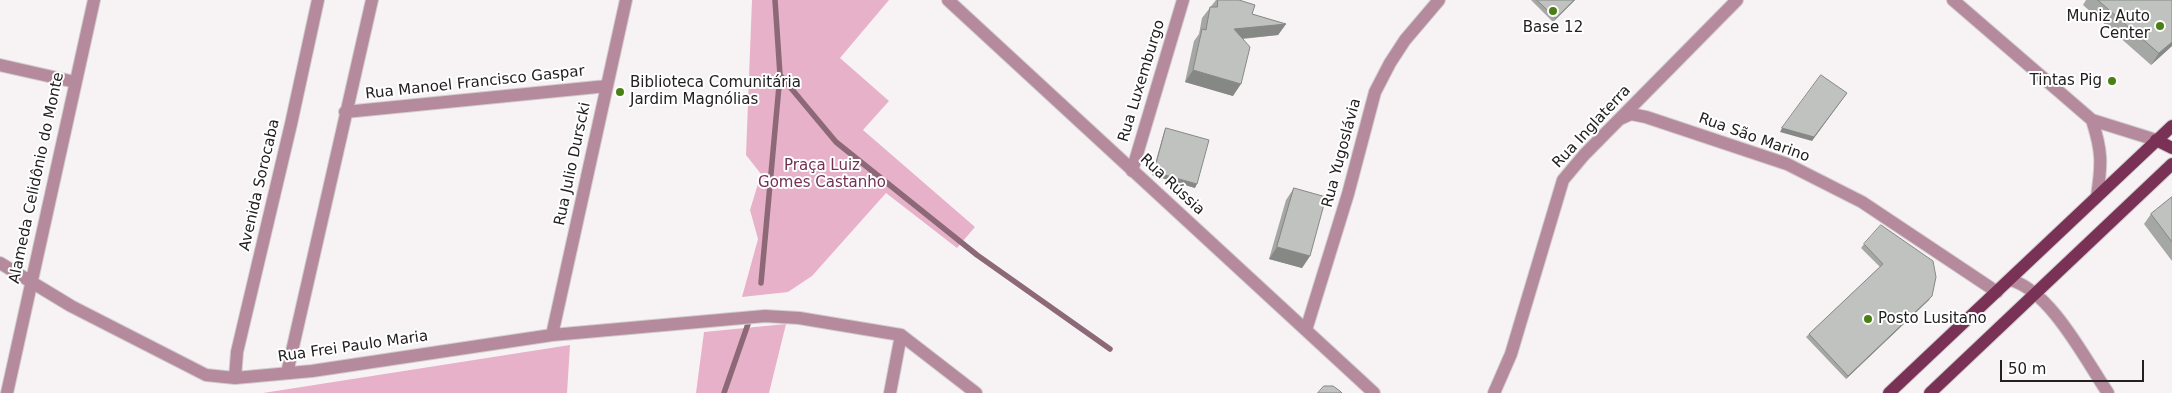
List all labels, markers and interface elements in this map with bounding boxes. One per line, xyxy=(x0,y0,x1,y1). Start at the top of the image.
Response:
marker: Base 12 xyxy=(1547,5,1559,17)
place label: Muniz Auto Center xyxy=(2066,8,2150,43)
street label: Rua Luxemburgo xyxy=(1115,18,1169,144)
place label: Base 12 xyxy=(1523,19,1583,37)
marker: Muniz Auto Center xyxy=(2154,20,2166,32)
street label: Rua Manoel Francisco Gaspar xyxy=(364,63,586,103)
street label: Alameda Celidônio do Monte xyxy=(6,71,68,285)
place label: Tintas Pig xyxy=(2030,72,2102,90)
place label: Biblioteca Comunitária Jardim Magnólias xyxy=(630,74,801,109)
marker: Tintas Pig xyxy=(2106,75,2118,87)
street label: Rua Inglaterra xyxy=(1549,82,1635,172)
marker: Biblioteca Comunitária Jardim Magnólias xyxy=(614,86,626,98)
street label: Rua Yugoslávia xyxy=(1319,96,1365,210)
street label: Rua Julio Durscki xyxy=(551,101,595,227)
street label: Rua São Marino xyxy=(1696,110,1812,166)
street label: Avenida Sorocaba xyxy=(236,117,284,253)
street label: Rua Rússia xyxy=(1136,151,1208,219)
park label: Praça Luiz Gomes Castanho xyxy=(758,157,886,192)
place label: Posto Lusitano xyxy=(1878,310,1987,328)
marker: Posto Lusitano xyxy=(1862,313,1874,325)
street label: Rua Frei Paulo Maria xyxy=(277,328,429,366)
scale bar xyxy=(2002,350,2146,382)
text: 50 m xyxy=(2008,360,2046,378)

